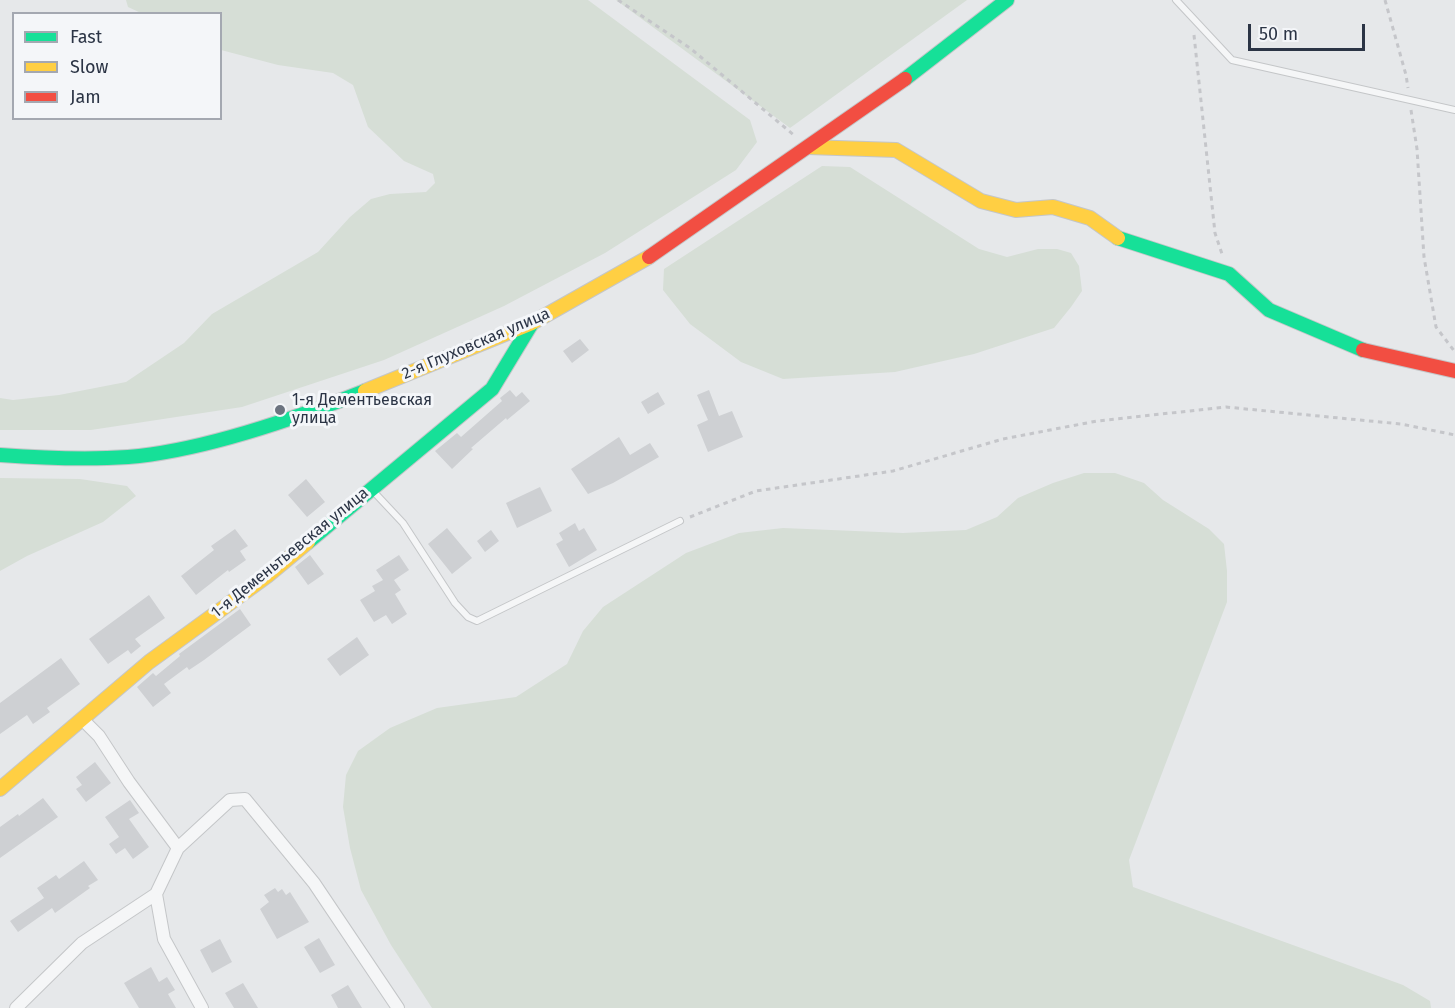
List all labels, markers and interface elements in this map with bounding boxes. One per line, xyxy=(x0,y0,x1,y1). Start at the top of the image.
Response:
legend xyxy=(12,12,222,120)
scale bar xyxy=(1251,12,1368,50)
text: 50 m xyxy=(1259,23,1298,45)
text: Fast xyxy=(70,26,102,48)
text: Slow xyxy=(70,56,108,78)
text: Jam xyxy=(70,86,101,108)
street label: 2-я Глуховская улица xyxy=(399,304,553,384)
place label: 1-я Дементьевская улица xyxy=(292,391,432,429)
marker: 1-я Дементьевская улица xyxy=(273,403,287,417)
street label: 1-я Деменьтьевская улица xyxy=(208,484,372,622)

